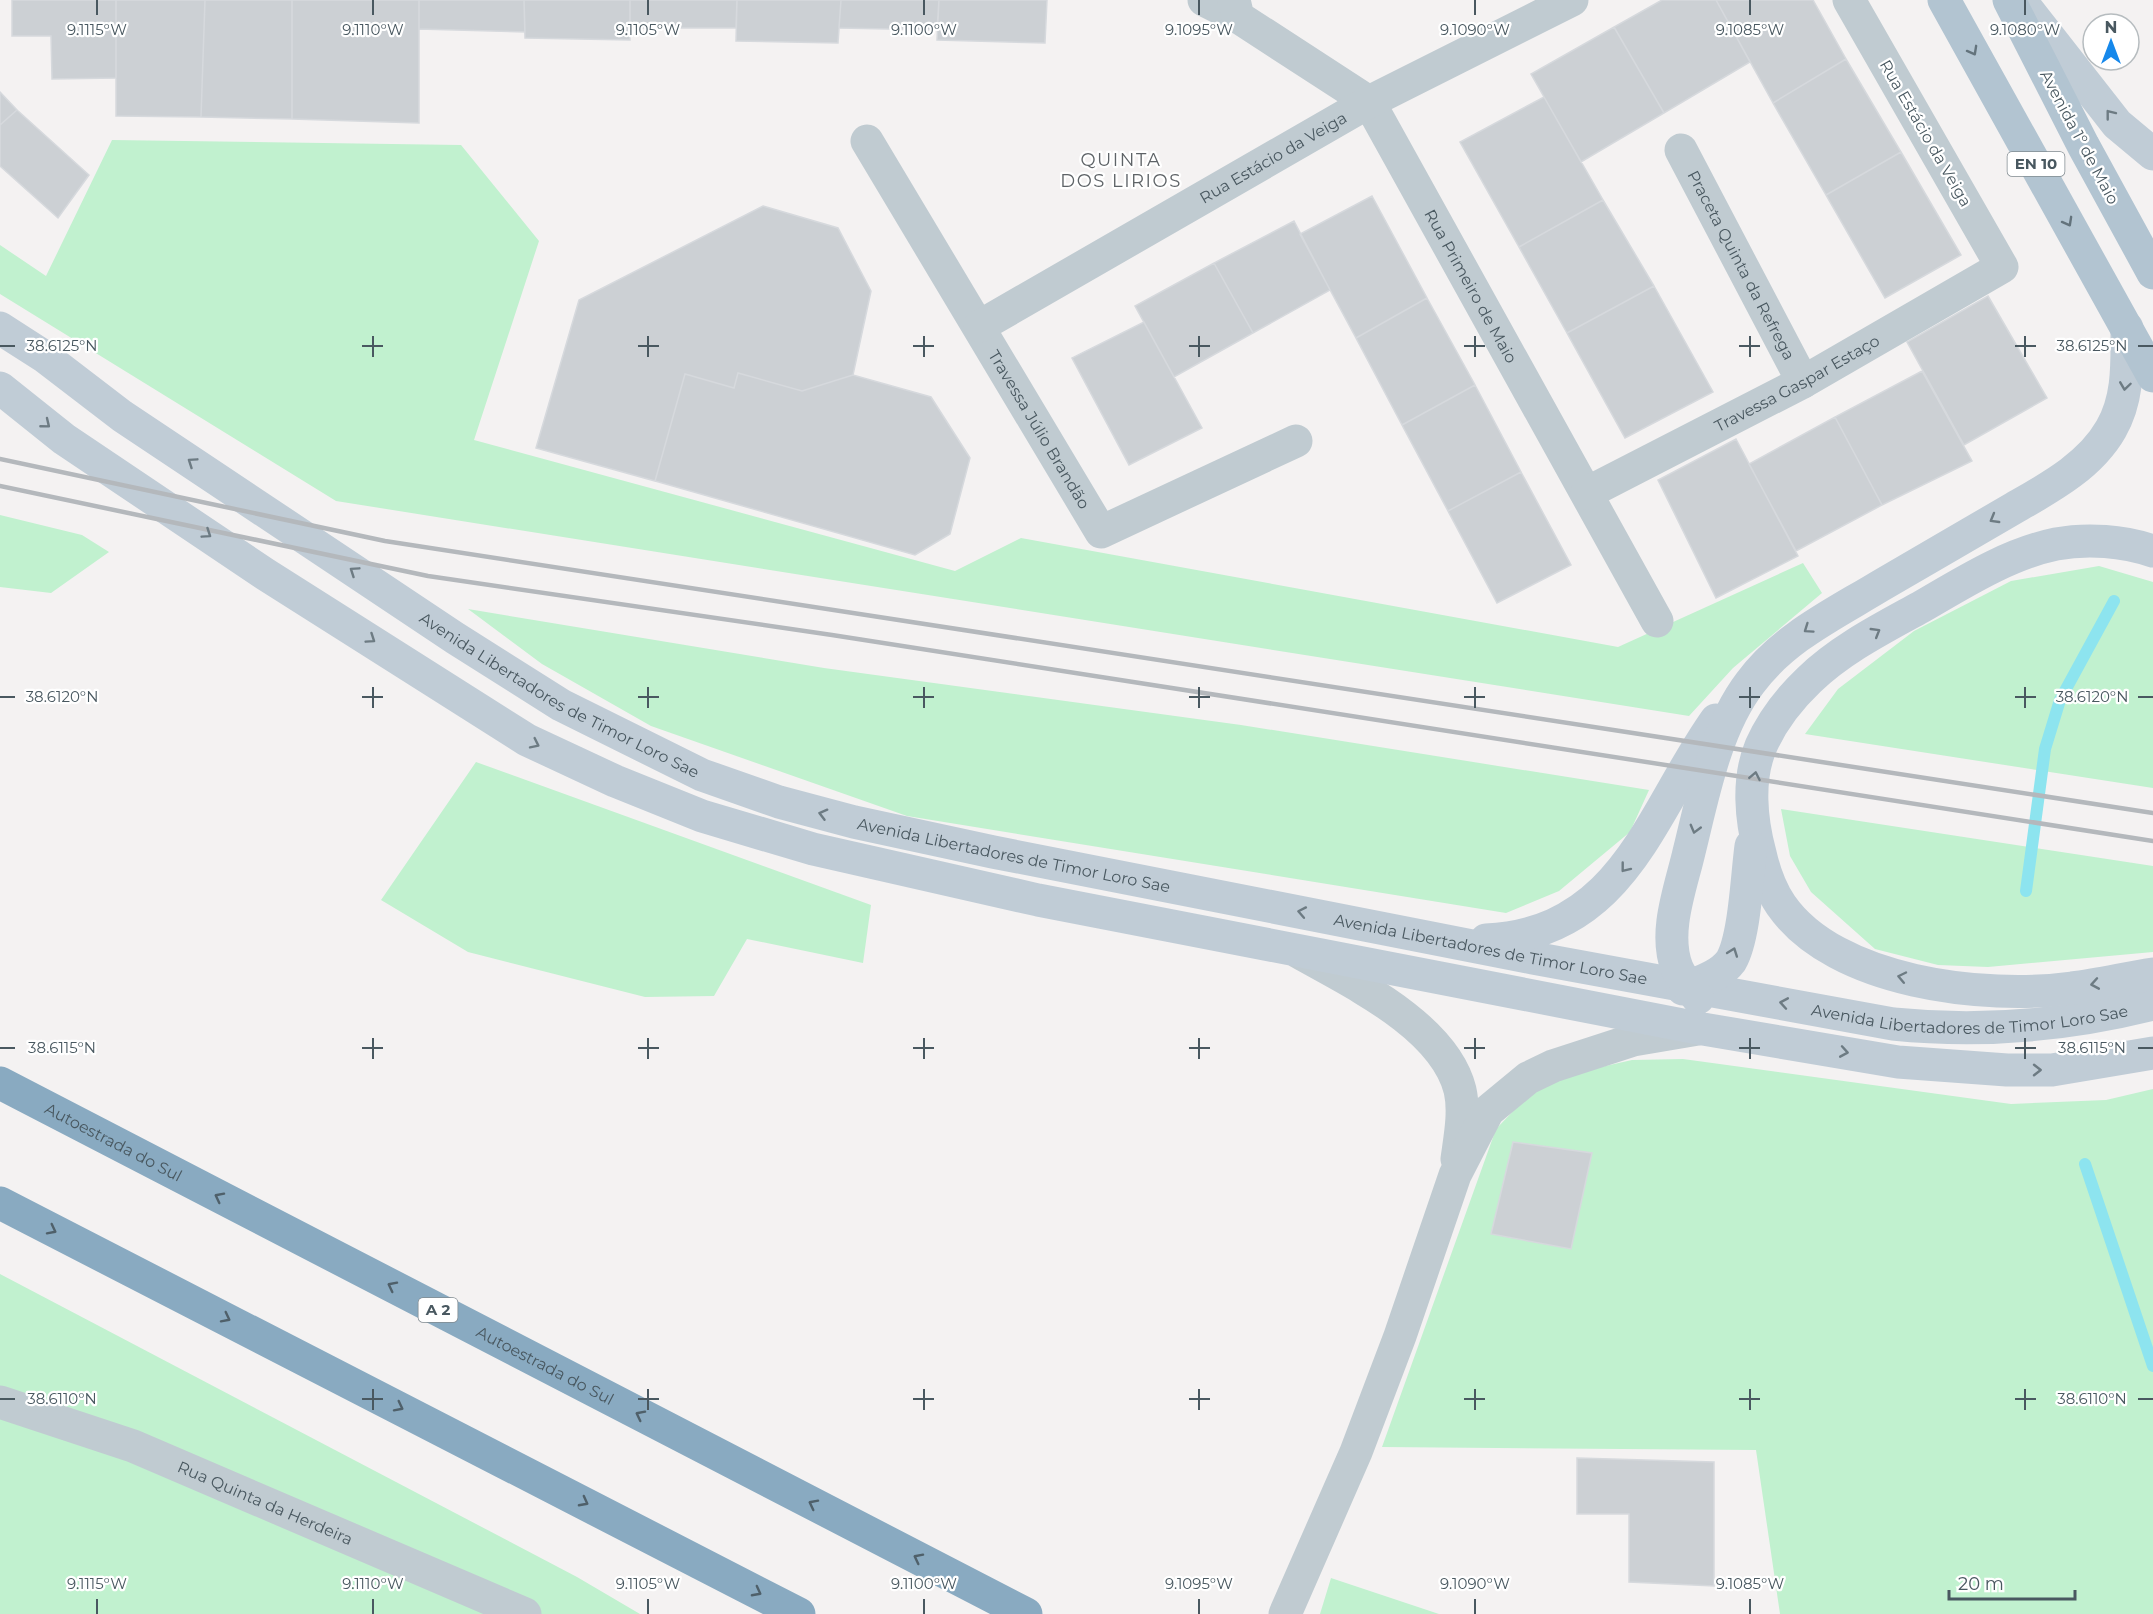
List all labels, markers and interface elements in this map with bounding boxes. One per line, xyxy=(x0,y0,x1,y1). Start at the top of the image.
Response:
north arrow xyxy=(2081,12,2141,72)
text: N xyxy=(2105,18,2117,37)
text: 9.1115°W xyxy=(67,20,127,39)
text: 9.1110°W xyxy=(342,20,404,39)
text: 9.1105°W xyxy=(616,20,681,39)
text: 9.1100°W xyxy=(891,20,957,39)
text: 9.1095°W xyxy=(1165,20,1233,39)
text: 9.1090°W xyxy=(1440,20,1510,39)
text: 9.1085°W xyxy=(1716,20,1785,39)
text: 9.1080°W xyxy=(1990,20,2060,39)
one-way arrow xyxy=(1966,45,1977,55)
street label: Rua Estácio da Veiga xyxy=(1876,56,1975,210)
street label: Avenida 1º de Maio xyxy=(2036,67,2123,208)
street label: Rua Estácio da Veiga xyxy=(1196,108,1350,208)
one-way arrow xyxy=(2107,110,2118,121)
district label: QUINTA DOS LIRIOS xyxy=(1060,149,1182,192)
road number: EN 10 xyxy=(2008,152,2064,176)
street label: Praceta Quinta da Refrega xyxy=(1683,167,1799,363)
street label: Rua Primeiro de Maio xyxy=(1420,206,1521,366)
one-way arrow xyxy=(2061,215,2072,226)
street label: Travessa Gaspar Estaço xyxy=(1711,331,1883,436)
text: 38.6125°N xyxy=(26,336,98,355)
text: 38.6125°N xyxy=(2056,336,2128,355)
street label: Travessa Júlio Brandão xyxy=(984,347,1094,512)
one-way arrow xyxy=(2120,382,2132,391)
one-way arrow xyxy=(39,417,50,428)
one-way arrow xyxy=(188,458,198,470)
one-way arrow xyxy=(1990,512,2000,524)
one-way arrow xyxy=(200,527,211,538)
one-way arrow xyxy=(350,567,361,578)
street label: Avenida Libertadores de Timor Loro Sae xyxy=(416,608,702,782)
one-way arrow xyxy=(1804,622,1815,633)
one-way arrow xyxy=(1870,628,1880,640)
one-way arrow xyxy=(365,632,375,644)
text: 38.6120°N xyxy=(26,687,98,706)
text: 38.6120°N xyxy=(2056,687,2128,706)
one-way arrow xyxy=(529,736,540,748)
one-way arrow xyxy=(1748,771,1761,781)
one-way arrow xyxy=(818,808,828,821)
street label: Avenida Libertadores de Timor Loro Sae xyxy=(856,814,1172,897)
one-way arrow xyxy=(1690,823,1702,834)
one-way arrow xyxy=(1621,861,1632,872)
one-way arrow xyxy=(1297,906,1307,919)
street label: Avenida Libertadores de Timor Loro Sae xyxy=(1332,910,1649,989)
one-way arrow xyxy=(1726,947,1738,958)
one-way arrow xyxy=(1897,971,1907,984)
one-way arrow xyxy=(2091,977,2101,990)
one-way arrow xyxy=(1779,998,1788,1010)
street label: Avenida Libertadores de Timor Loro Sae xyxy=(1810,1000,2130,1038)
text: 38.6115°N xyxy=(28,1038,96,1057)
text: 38.6115°N xyxy=(2058,1038,2126,1057)
one-way arrow xyxy=(1838,1045,1848,1058)
one-way arrow xyxy=(2033,1064,2042,1076)
street label: Autoestrada do Sul xyxy=(42,1099,185,1186)
one-way arrow xyxy=(215,1192,226,1204)
one-way arrow xyxy=(46,1222,57,1234)
one-way arrow xyxy=(388,1282,399,1293)
road number: A 2 xyxy=(418,1298,458,1322)
one-way arrow xyxy=(219,1311,230,1323)
street label: Autoestrada do Sul xyxy=(473,1322,617,1409)
text: 38.6110°N xyxy=(27,1389,97,1408)
text: 38.6110°N xyxy=(2057,1389,2127,1408)
one-way arrow xyxy=(393,1400,404,1411)
one-way arrow xyxy=(635,1410,646,1422)
street label: Rua Quinta da Herdeira xyxy=(175,1457,356,1549)
one-way arrow xyxy=(578,1495,589,1506)
one-way arrow xyxy=(809,1500,820,1511)
one-way arrow xyxy=(913,1554,924,1565)
scale bar xyxy=(1949,1563,2075,1601)
text: 20 m xyxy=(1958,1573,2004,1595)
text: 9.1115°W xyxy=(67,1574,127,1593)
text: 9.1110°W xyxy=(342,1574,404,1593)
text: 9.1105°W xyxy=(616,1574,681,1593)
text: 9.1100°W xyxy=(891,1574,957,1593)
text: 9.1095°W xyxy=(1165,1574,1233,1593)
text: 9.1090°W xyxy=(1440,1574,1510,1593)
text: 9.1085°W xyxy=(1716,1574,1785,1593)
one-way arrow xyxy=(751,1585,762,1596)

